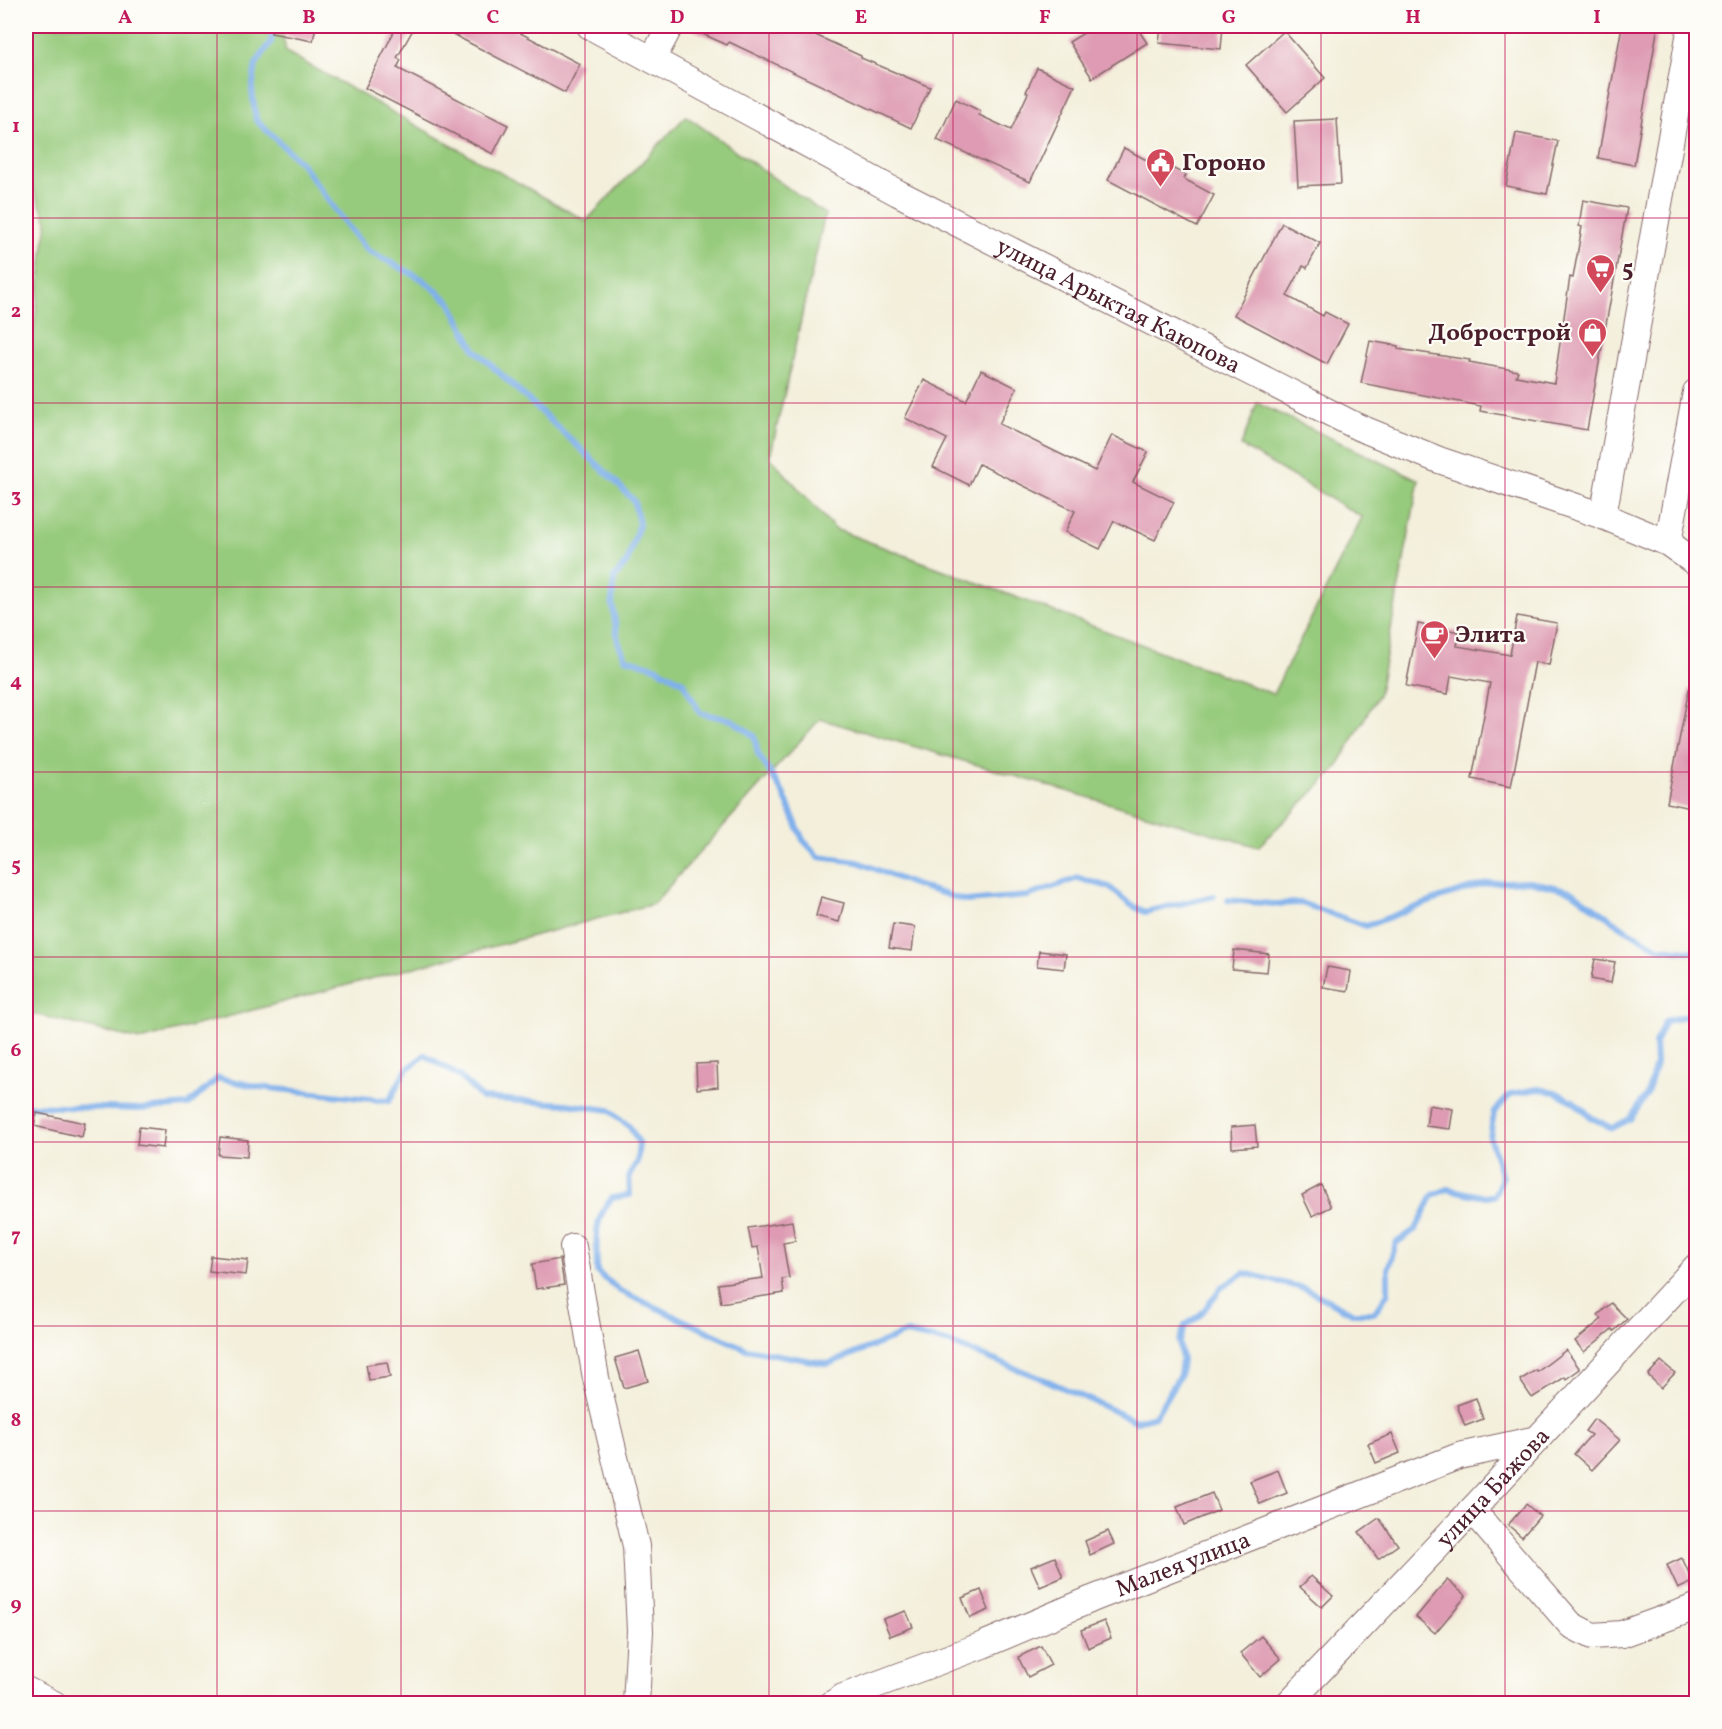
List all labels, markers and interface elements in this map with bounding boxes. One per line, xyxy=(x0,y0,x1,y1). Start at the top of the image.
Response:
text: A xyxy=(118,4,132,32)
text: B xyxy=(302,4,316,32)
text: C xyxy=(487,4,500,32)
text: D xyxy=(670,4,684,32)
text: E xyxy=(855,4,867,32)
text: F xyxy=(1039,4,1051,32)
text: G xyxy=(1222,4,1236,32)
text: H xyxy=(1405,4,1421,32)
text: I xyxy=(1593,4,1601,32)
text: 1 xyxy=(12,113,20,141)
public building icon: Гороно xyxy=(1145,146,1177,188)
place label: Гороно xyxy=(1182,147,1266,181)
street label: улица Арыктая Каюпова xyxy=(989,231,1246,384)
supermarket icon: 5 xyxy=(1585,252,1617,294)
place label: 5 xyxy=(1622,253,1634,287)
text: 2 xyxy=(11,298,21,326)
shop icon: Добрострой xyxy=(1576,316,1608,358)
place label: Добрострой xyxy=(1428,317,1571,351)
text: 3 xyxy=(11,483,21,511)
cafe icon: Элита xyxy=(1418,618,1450,660)
place label: Элита xyxy=(1455,619,1526,653)
text: 4 xyxy=(10,668,22,696)
text: 5 xyxy=(11,852,21,880)
text: 6 xyxy=(11,1037,22,1065)
text: 7 xyxy=(11,1222,21,1250)
text: 8 xyxy=(11,1407,21,1435)
street label: улица Бажова xyxy=(1429,1421,1559,1557)
street label: Малея улица xyxy=(1111,1524,1256,1607)
text: 9 xyxy=(10,1591,22,1619)

